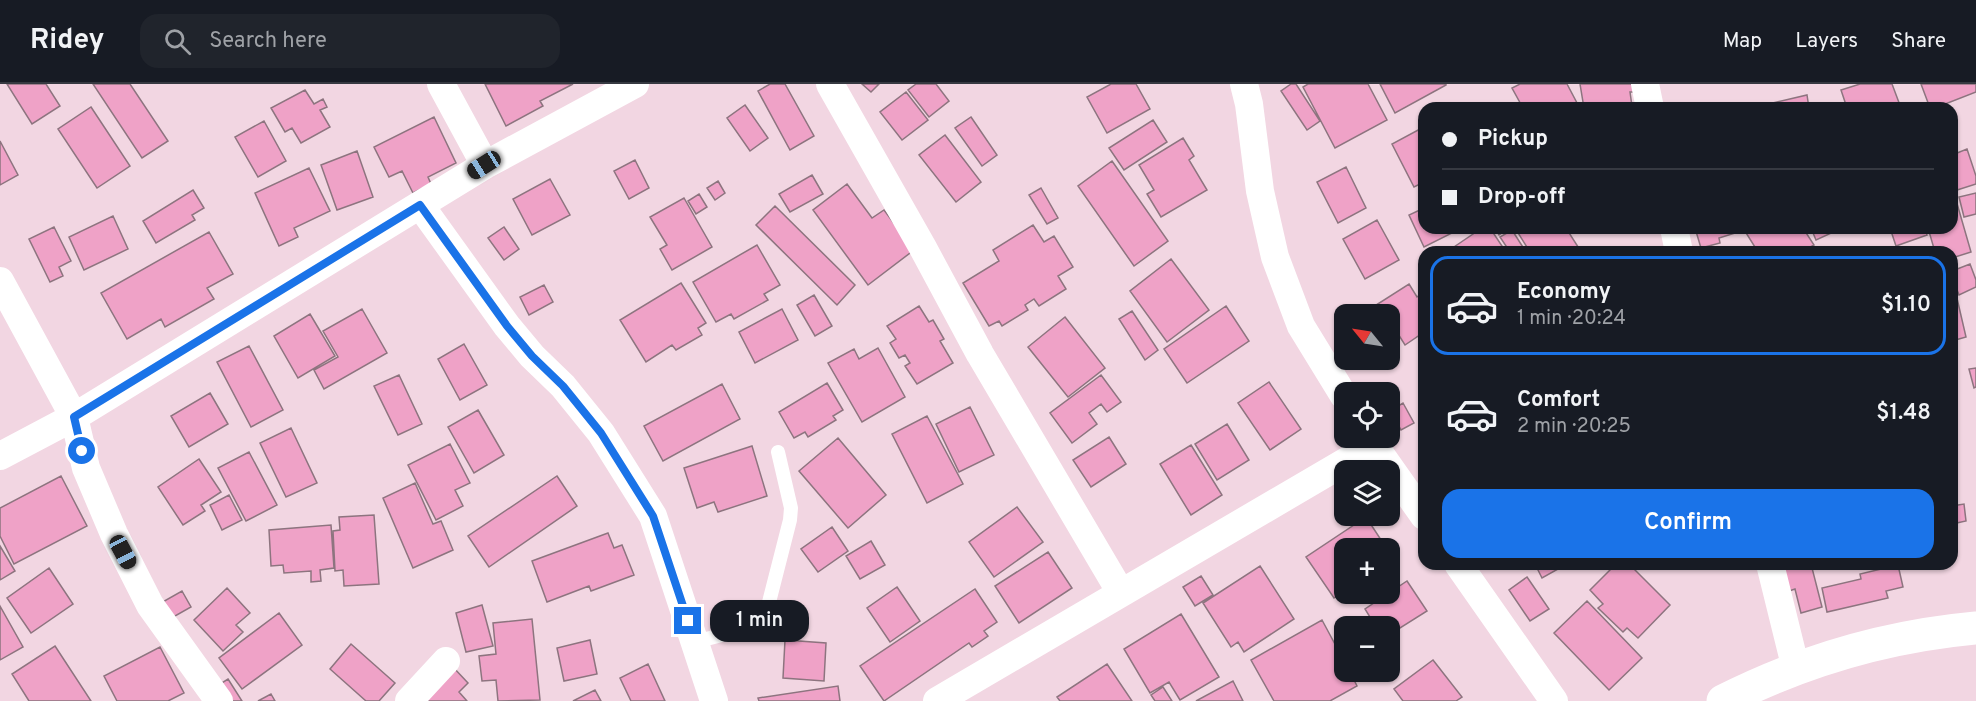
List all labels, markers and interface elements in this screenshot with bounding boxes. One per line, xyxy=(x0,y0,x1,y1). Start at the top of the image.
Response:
search box xyxy=(140,14,560,68)
text: Ridey xyxy=(30,23,104,59)
icon: search xyxy=(161,25,194,58)
text: Search here xyxy=(209,28,327,55)
text: Map xyxy=(1723,28,1762,55)
text: Layers xyxy=(1795,28,1858,55)
text: Share xyxy=(1891,28,1946,55)
text: Pickup xyxy=(1478,126,1548,153)
car xyxy=(464,148,504,182)
text: Drop-off xyxy=(1478,184,1565,211)
icon: car xyxy=(1445,279,1499,333)
text: Economy xyxy=(1517,279,1611,306)
text: $1.10 xyxy=(1881,292,1931,319)
north arrow xyxy=(1334,304,1400,370)
map controls xyxy=(1334,304,1400,682)
text: 1 min · 20:24 xyxy=(1517,306,1626,332)
button: locate xyxy=(1334,382,1400,448)
icon: car xyxy=(1445,387,1499,441)
text: Comfort xyxy=(1517,387,1600,414)
text: $1.48 xyxy=(1876,400,1931,427)
text: 2 min · 20:25 xyxy=(1517,414,1631,440)
route start xyxy=(68,437,95,464)
button: layers xyxy=(1334,460,1400,526)
button: Confirm xyxy=(1442,489,1934,558)
car xyxy=(107,532,139,572)
button: + xyxy=(1334,538,1400,604)
callout: 1 min xyxy=(709,600,808,642)
route end xyxy=(674,607,701,634)
text: 1 min xyxy=(736,608,783,634)
button: − xyxy=(1334,616,1400,682)

